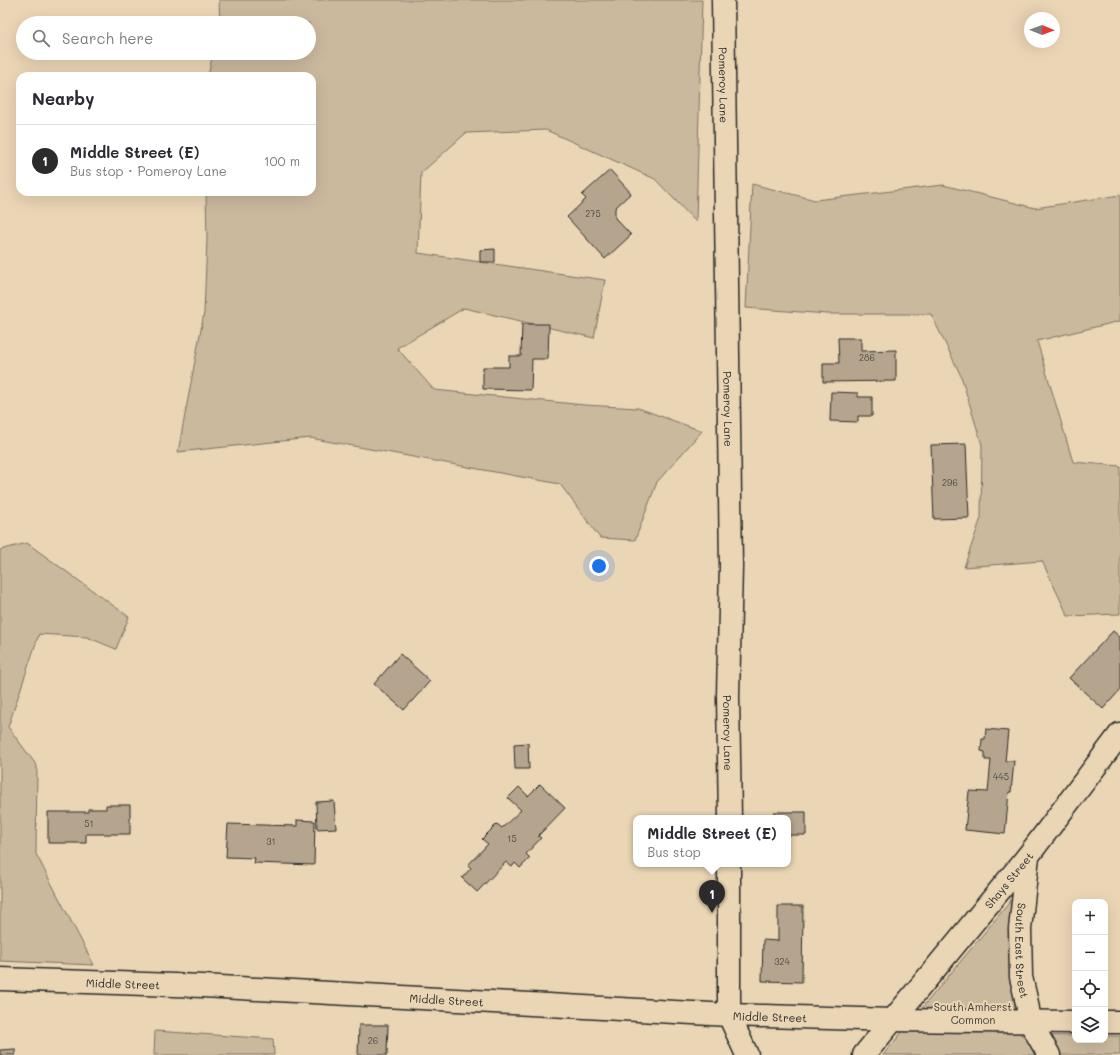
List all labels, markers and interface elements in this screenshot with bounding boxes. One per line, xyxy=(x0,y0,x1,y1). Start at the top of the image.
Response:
north arrow xyxy=(1024,12,1060,48)
search box xyxy=(16,16,316,60)
icon: search xyxy=(30,27,52,49)
text: Search here xyxy=(62,28,153,48)
street label: Pomeroy Lane xyxy=(716,47,732,123)
text: Nearby xyxy=(32,87,94,109)
text: Middle Street (E) xyxy=(70,142,199,162)
text: 1 xyxy=(42,152,48,169)
text: 100 m xyxy=(264,152,300,169)
text: Bus stop · Pomeroy Lane xyxy=(70,162,227,179)
house number: 275 xyxy=(585,208,601,219)
house number: 286 xyxy=(859,352,875,363)
street label: Pomeroy Lane xyxy=(721,371,737,447)
house number: 296 xyxy=(942,477,958,488)
your location xyxy=(589,556,609,576)
street label: Pomeroy Lane xyxy=(720,695,737,771)
house number: 445 xyxy=(993,771,1009,782)
popup xyxy=(633,815,791,867)
house number: 51 xyxy=(84,818,94,829)
text: Middle Street (E) xyxy=(647,823,777,843)
house number: 15 xyxy=(507,833,517,844)
house number: 31 xyxy=(266,836,276,847)
text: Bus stop xyxy=(647,843,701,860)
street label: Shays Street xyxy=(981,848,1036,911)
pin: 1 xyxy=(699,880,725,913)
map controls xyxy=(1072,899,1108,1043)
button: + xyxy=(1072,899,1108,935)
street label: South East Street xyxy=(1012,902,1033,1000)
button: − xyxy=(1072,935,1108,971)
house number: 324 xyxy=(774,956,790,967)
button: locate xyxy=(1072,971,1108,1007)
street label: Middle Street xyxy=(86,974,160,992)
street label: Middle Street xyxy=(409,990,484,1009)
park label: South Amherst Common xyxy=(934,999,1012,1027)
button: layers xyxy=(1072,1007,1108,1043)
street label: Middle Street xyxy=(733,1008,807,1025)
house number: 26 xyxy=(368,1035,378,1046)

